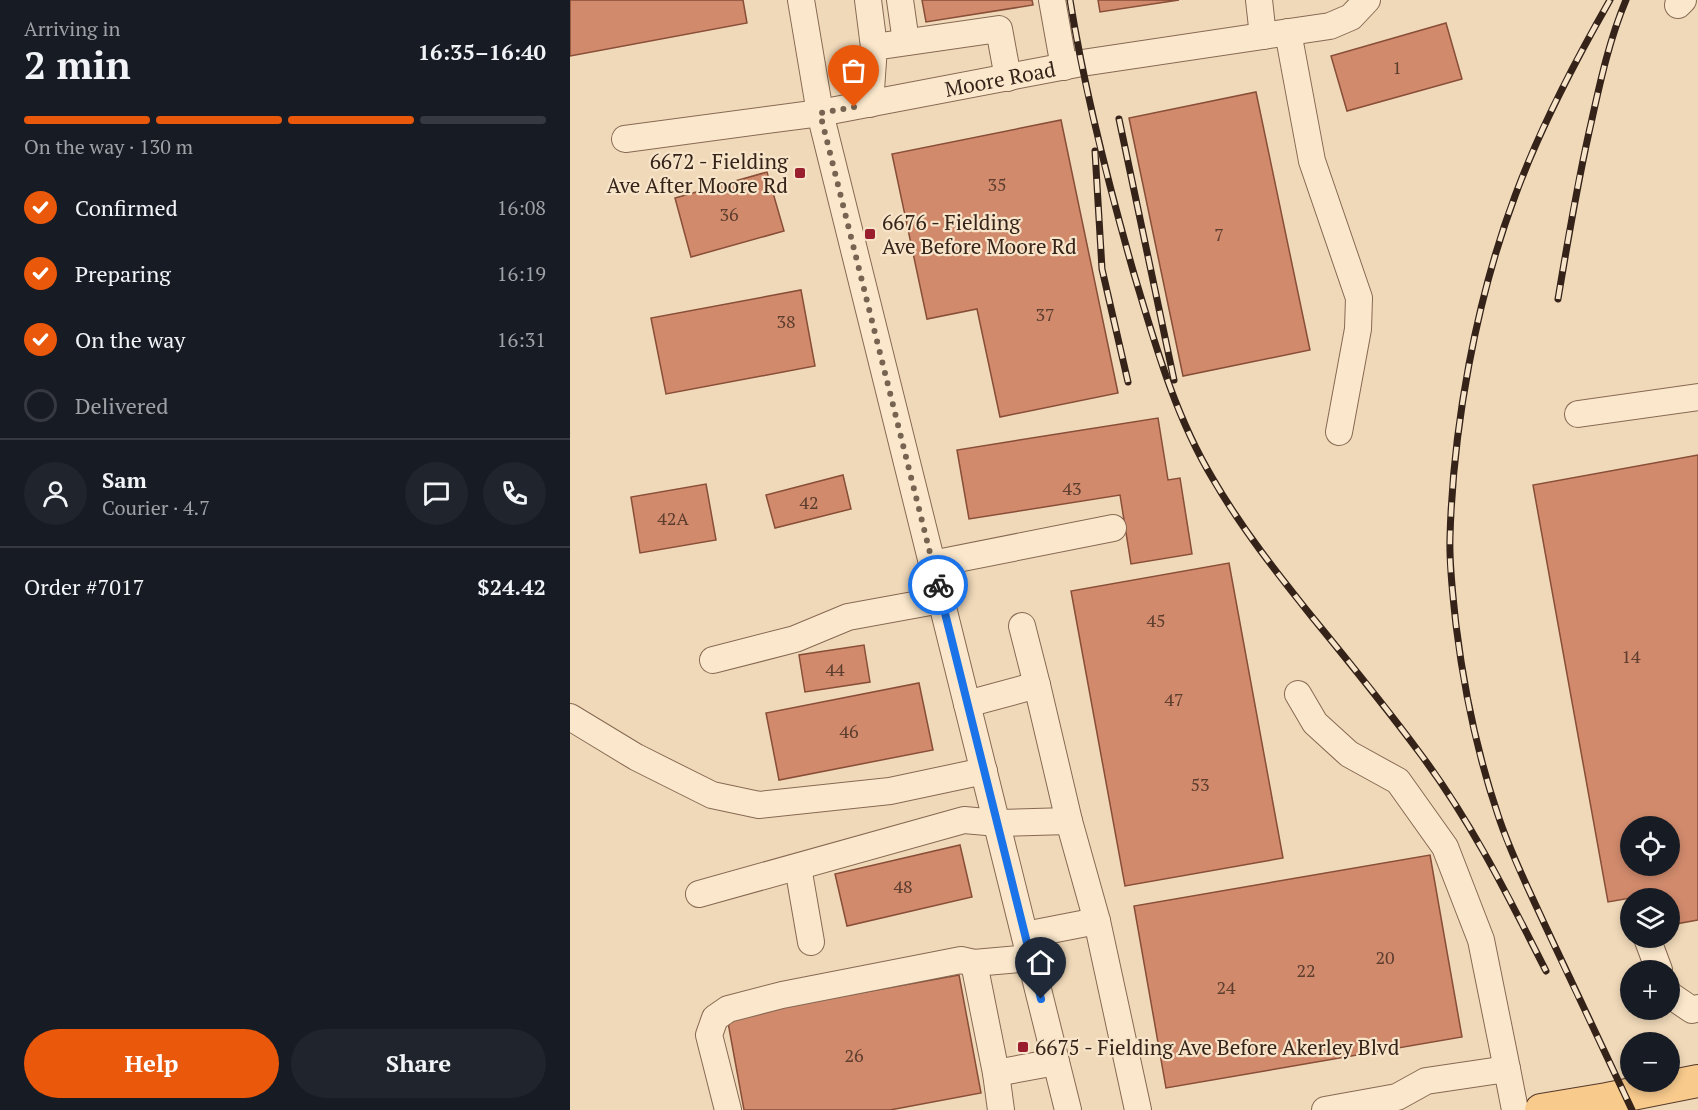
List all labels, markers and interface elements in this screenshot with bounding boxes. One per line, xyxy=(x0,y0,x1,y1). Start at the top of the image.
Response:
text: Arriving in xyxy=(24,15,120,42)
text: 16:35–16:40 xyxy=(418,37,546,66)
text: 2 min xyxy=(24,38,131,90)
pin xyxy=(828,45,879,107)
icon: bag xyxy=(837,54,870,87)
street label: Moore Road xyxy=(942,54,1058,103)
house number: 1 xyxy=(1392,55,1402,79)
text: On the way · 130 m xyxy=(24,133,193,160)
place label: 6672 - Fielding Ave After Moore Rd xyxy=(607,147,789,199)
marker: 6672 - Fielding Ave After Moore Rd xyxy=(793,166,807,180)
house number: 35 xyxy=(987,172,1007,196)
icon: check xyxy=(24,191,57,224)
text: Confirmed xyxy=(75,193,178,222)
text: 16:08 xyxy=(497,194,546,221)
house number: 36 xyxy=(719,202,739,226)
place label: 6676 - Fielding Ave Before Moore Rd xyxy=(882,208,1077,260)
house number: 7 xyxy=(1214,222,1224,246)
marker: 6676 - Fielding Ave Before Moore Rd xyxy=(863,227,877,241)
icon: check xyxy=(24,257,57,290)
text: Preparing xyxy=(75,259,171,288)
text: 16:19 xyxy=(497,260,546,287)
house number: 37 xyxy=(1035,302,1055,326)
house number: 38 xyxy=(776,309,796,333)
icon: check xyxy=(24,323,57,356)
text: On the way xyxy=(75,325,185,354)
text: 16:31 xyxy=(497,326,546,353)
text: Delivered xyxy=(75,391,168,420)
button: person xyxy=(24,462,87,525)
button: chat xyxy=(405,462,468,525)
button: phone xyxy=(483,462,546,525)
text: Sam xyxy=(102,465,147,494)
house number: 43 xyxy=(1062,476,1082,500)
house number: 42 xyxy=(799,490,819,514)
text: Courier · 4.7 xyxy=(102,494,210,521)
house number: 42A xyxy=(657,506,689,530)
courier xyxy=(908,555,968,615)
icon: bike xyxy=(922,569,955,602)
text: Order #7017 xyxy=(24,572,144,601)
text: $24.42 xyxy=(477,572,546,601)
house number: 45 xyxy=(1146,608,1166,632)
house number: 14 xyxy=(1621,644,1641,668)
house number: 44 xyxy=(825,657,845,681)
house number: 47 xyxy=(1164,687,1184,711)
house number: 46 xyxy=(839,719,859,743)
house number: 53 xyxy=(1190,772,1210,796)
map controls xyxy=(1620,816,1680,1092)
button: locate xyxy=(1620,816,1680,876)
house number: 48 xyxy=(893,874,913,898)
button: layers xyxy=(1620,888,1680,948)
pin xyxy=(1015,937,1066,999)
house number: 20 xyxy=(1375,945,1395,969)
icon: home xyxy=(1024,946,1057,979)
house number: 22 xyxy=(1296,958,1316,982)
button: + xyxy=(1620,960,1680,1020)
house number: 24 xyxy=(1216,975,1236,999)
button: Help xyxy=(24,1029,279,1098)
button: Share xyxy=(291,1029,546,1098)
button: − xyxy=(1620,1032,1680,1092)
place label: 6675 - Fielding Ave Before Akerley Blvd xyxy=(1035,1033,1400,1061)
marker: 6675 - Fielding Ave Before Akerley Blvd xyxy=(1016,1040,1030,1054)
house number: 26 xyxy=(844,1043,864,1067)

